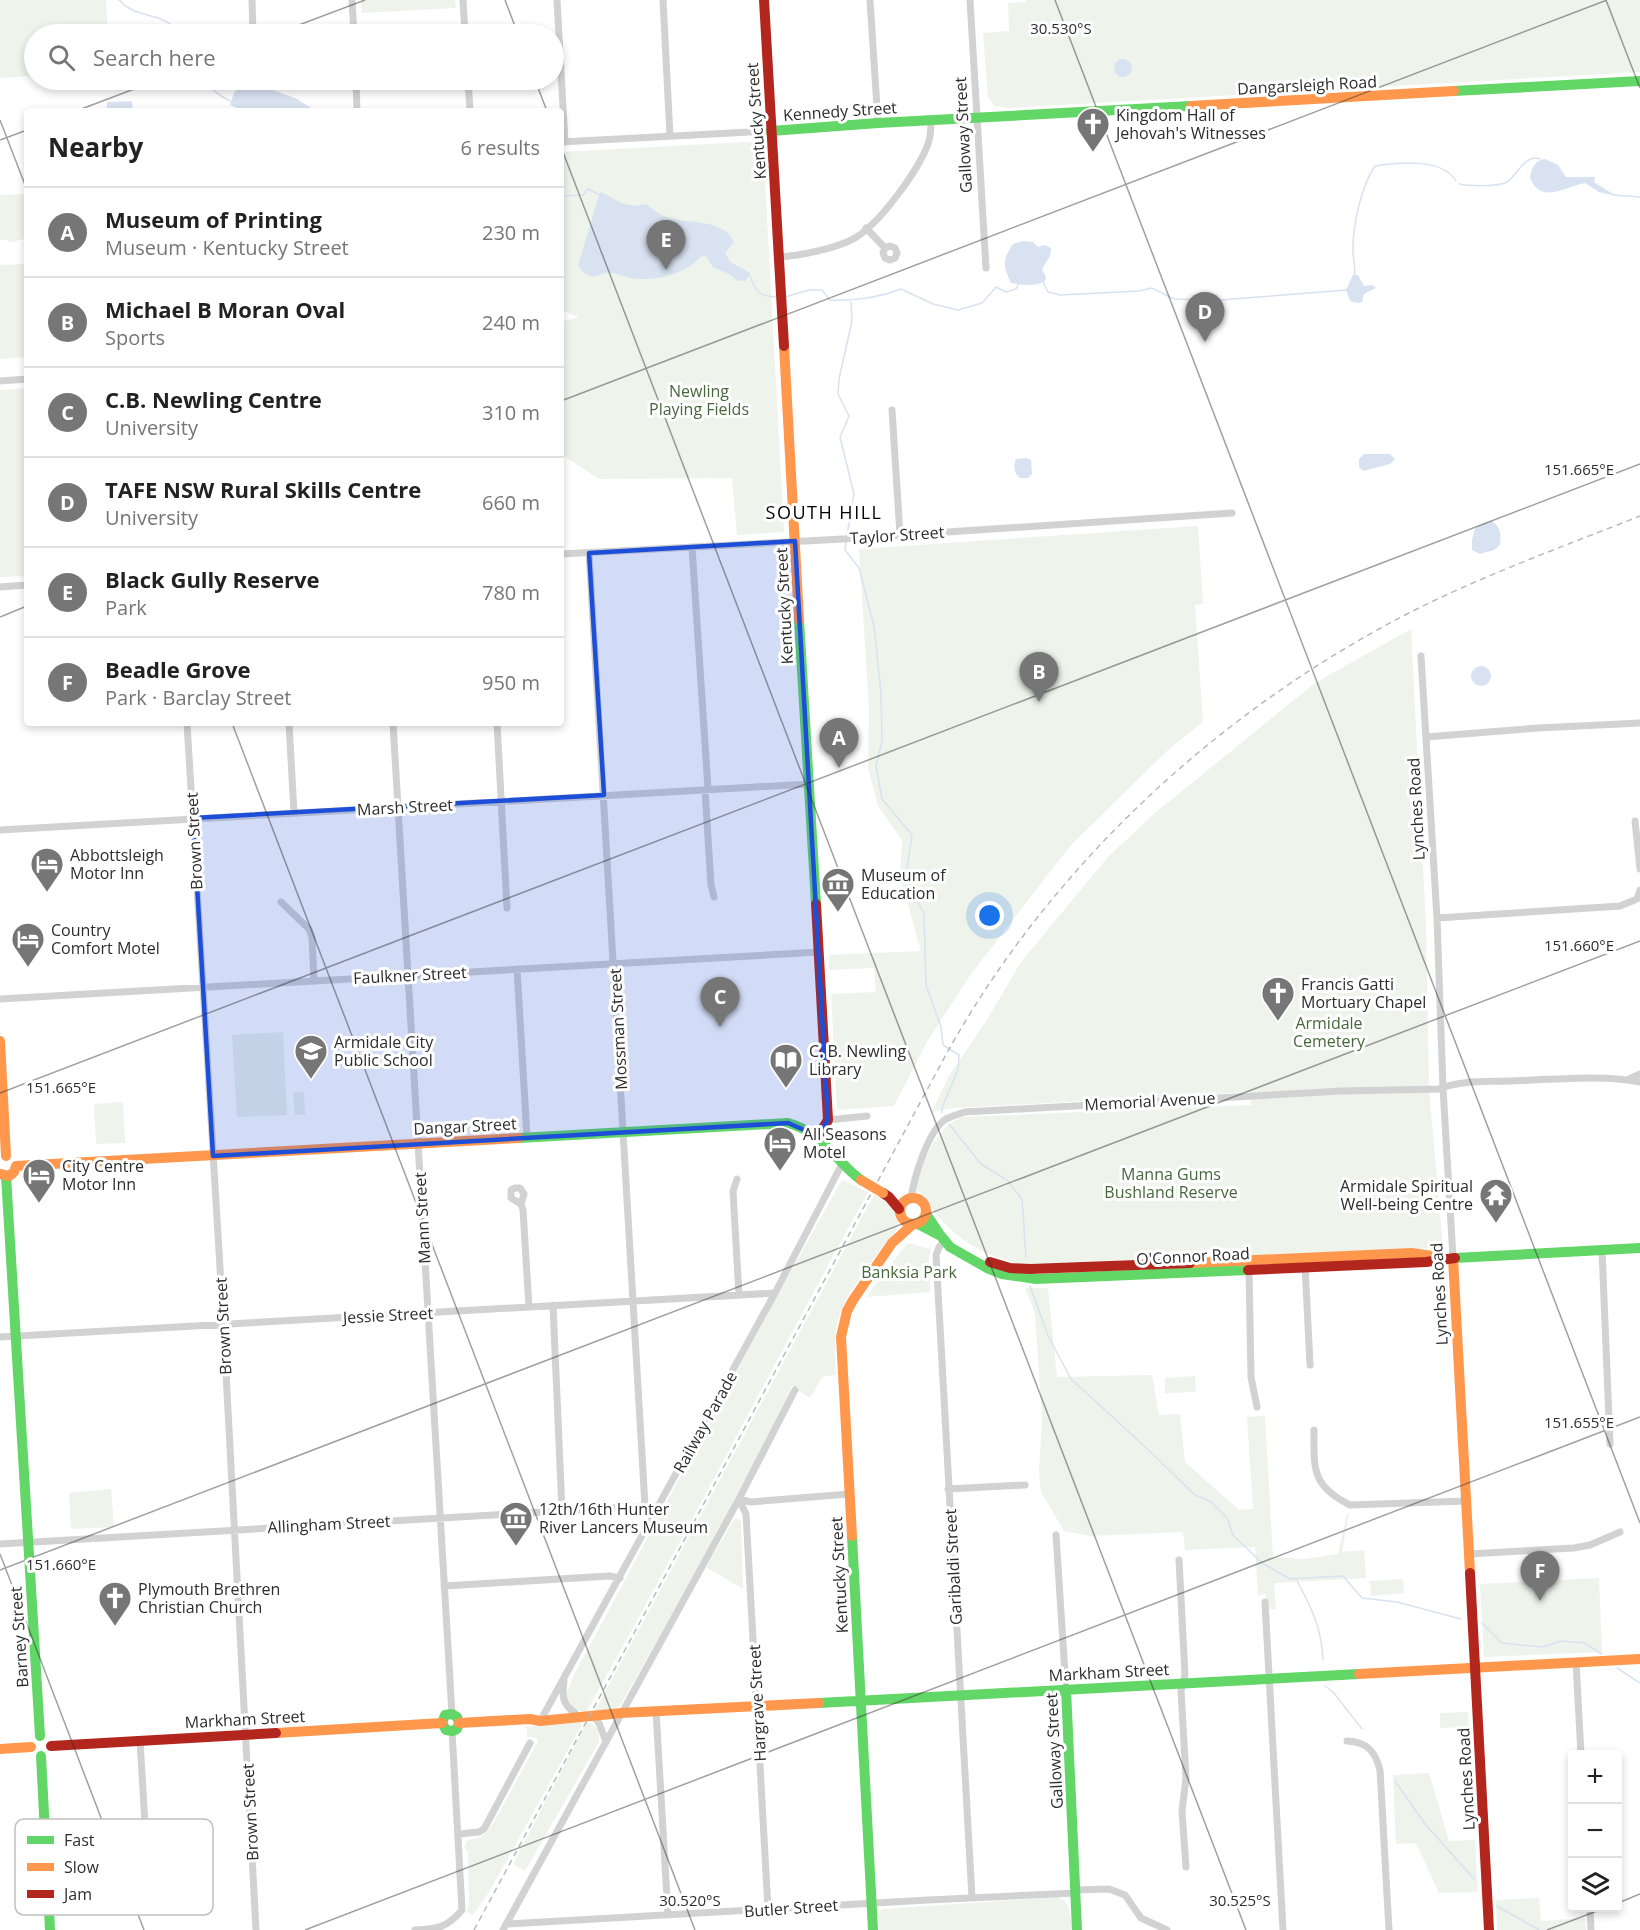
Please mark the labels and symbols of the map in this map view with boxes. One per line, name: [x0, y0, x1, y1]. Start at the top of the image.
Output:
text: 30.530°S: [1030, 18, 1092, 38]
street label: Kentucky Street: [741, 62, 771, 180]
street label: Dangarsleigh Road: [1237, 70, 1377, 100]
street label: Galloway Street: [949, 76, 977, 194]
street label: Kennedy Street: [782, 96, 898, 126]
place label: Kingdom Hall of Jehovah's Witnesses: [1114, 104, 1266, 144]
church icon: Kingdom Hall of Jehovah's Witnesses: [1075, 106, 1111, 153]
pin: E: [646, 220, 686, 270]
pin: D: [1186, 292, 1224, 342]
park label: Newling Playing Fields: [649, 380, 749, 420]
text: 151.665°E: [1544, 459, 1614, 479]
district label: SOUTH HILL: [766, 500, 882, 524]
street label: Taylor Street: [849, 521, 945, 549]
street label: Kentucky Street: [770, 547, 798, 665]
pin: B: [1020, 652, 1058, 702]
pin: A: [820, 718, 858, 768]
street label: Lynches Road: [1402, 757, 1430, 861]
street label: Brown Street: [180, 791, 208, 890]
street label: Marsh Street: [356, 793, 454, 820]
place label: Abbottsleigh Motor Inn: [70, 844, 164, 884]
hotel icon: Abbottsleigh Motor Inn: [29, 846, 65, 893]
place label: Museum of Education: [861, 864, 947, 904]
museum icon: Museum of Education: [820, 866, 856, 913]
your location: [975, 901, 1004, 930]
place label: Country Comfort Motel: [51, 919, 160, 959]
hotel icon: Country Comfort Motel: [10, 921, 46, 968]
text: 151.660°E: [1544, 935, 1614, 955]
street label: Faulkner Street: [353, 961, 468, 989]
street label: Mossman Street: [604, 967, 632, 1090]
place label: Francis Gatti Mortuary Chapel: [1301, 973, 1426, 1013]
church icon: Francis Gatti Mortuary Chapel: [1260, 975, 1296, 1022]
pin: C: [700, 978, 740, 1027]
park label: Armidale Cemetery: [1293, 1012, 1366, 1052]
place label: Armidale City Public School: [334, 1031, 434, 1071]
school or university icon: Armidale City Public School: [293, 1033, 329, 1080]
place label: C. B. Newling Library: [809, 1040, 906, 1080]
library icon: C. B. Newling Library: [768, 1042, 804, 1089]
text: 151.665°E: [26, 1077, 96, 1097]
street label: Memorial Avenue: [1084, 1087, 1216, 1115]
street label: Dangar Street: [413, 1112, 517, 1140]
place label: All Seasons Motel: [803, 1123, 887, 1163]
hotel icon: All Seasons Motel: [762, 1125, 798, 1172]
place label: City Centre Motor Inn: [62, 1155, 144, 1195]
hotel icon: City Centre Motor Inn: [21, 1157, 57, 1204]
park label: Manna Gums Bushland Reserve: [1104, 1163, 1238, 1203]
street label: Mann Street: [409, 1171, 435, 1264]
place label: Armidale Spiritual Well-being Centre: [1340, 1175, 1473, 1215]
temple icon: Armidale Spiritual Well-being Centre: [1478, 1177, 1514, 1224]
street label: O'Connor Road: [1136, 1242, 1250, 1270]
street label: Lynches Road: [1425, 1242, 1453, 1346]
park label: Banksia Park: [861, 1261, 957, 1283]
street label: Brown Street: [209, 1276, 237, 1375]
street label: Jessie Street: [340, 1302, 434, 1328]
street label: Railway Parade: [668, 1367, 742, 1477]
text: 151.655°E: [1544, 1412, 1614, 1432]
place label: 12th/16th Hunter River Lancers Museum: [539, 1498, 708, 1538]
museum icon: 12th/16th Hunter River Lancers Museum: [498, 1500, 534, 1547]
street label: Garibaldi Street: [939, 1508, 967, 1626]
street label: Allingham Street: [267, 1510, 391, 1538]
street label: Kentucky Street: [825, 1516, 853, 1634]
pin: F: [1520, 1552, 1560, 1601]
text: 151.660°E: [26, 1554, 96, 1574]
place label: Plymouth Brethren Christian Church: [138, 1578, 280, 1618]
church icon: Plymouth Brethren Christian Church: [97, 1580, 133, 1627]
street label: Barney Street: [4, 1585, 34, 1688]
street label: Hargrave Street: [743, 1644, 771, 1762]
street label: Markham Street: [1048, 1658, 1170, 1686]
street label: Galloway Street: [1040, 1692, 1068, 1810]
street label: Markham Street: [184, 1705, 306, 1733]
street label: Lynches Road: [1452, 1727, 1480, 1831]
street label: Brown Street: [236, 1762, 264, 1861]
legend: [15, 1819, 213, 1915]
text: Fast: [64, 1829, 95, 1851]
text: Slow: [64, 1856, 99, 1878]
text: Jam: [62, 1883, 92, 1905]
text: 30.520°S: [659, 1890, 721, 1910]
text: 30.525°S: [1209, 1890, 1271, 1910]
street label: Butler Street: [743, 1894, 839, 1922]

